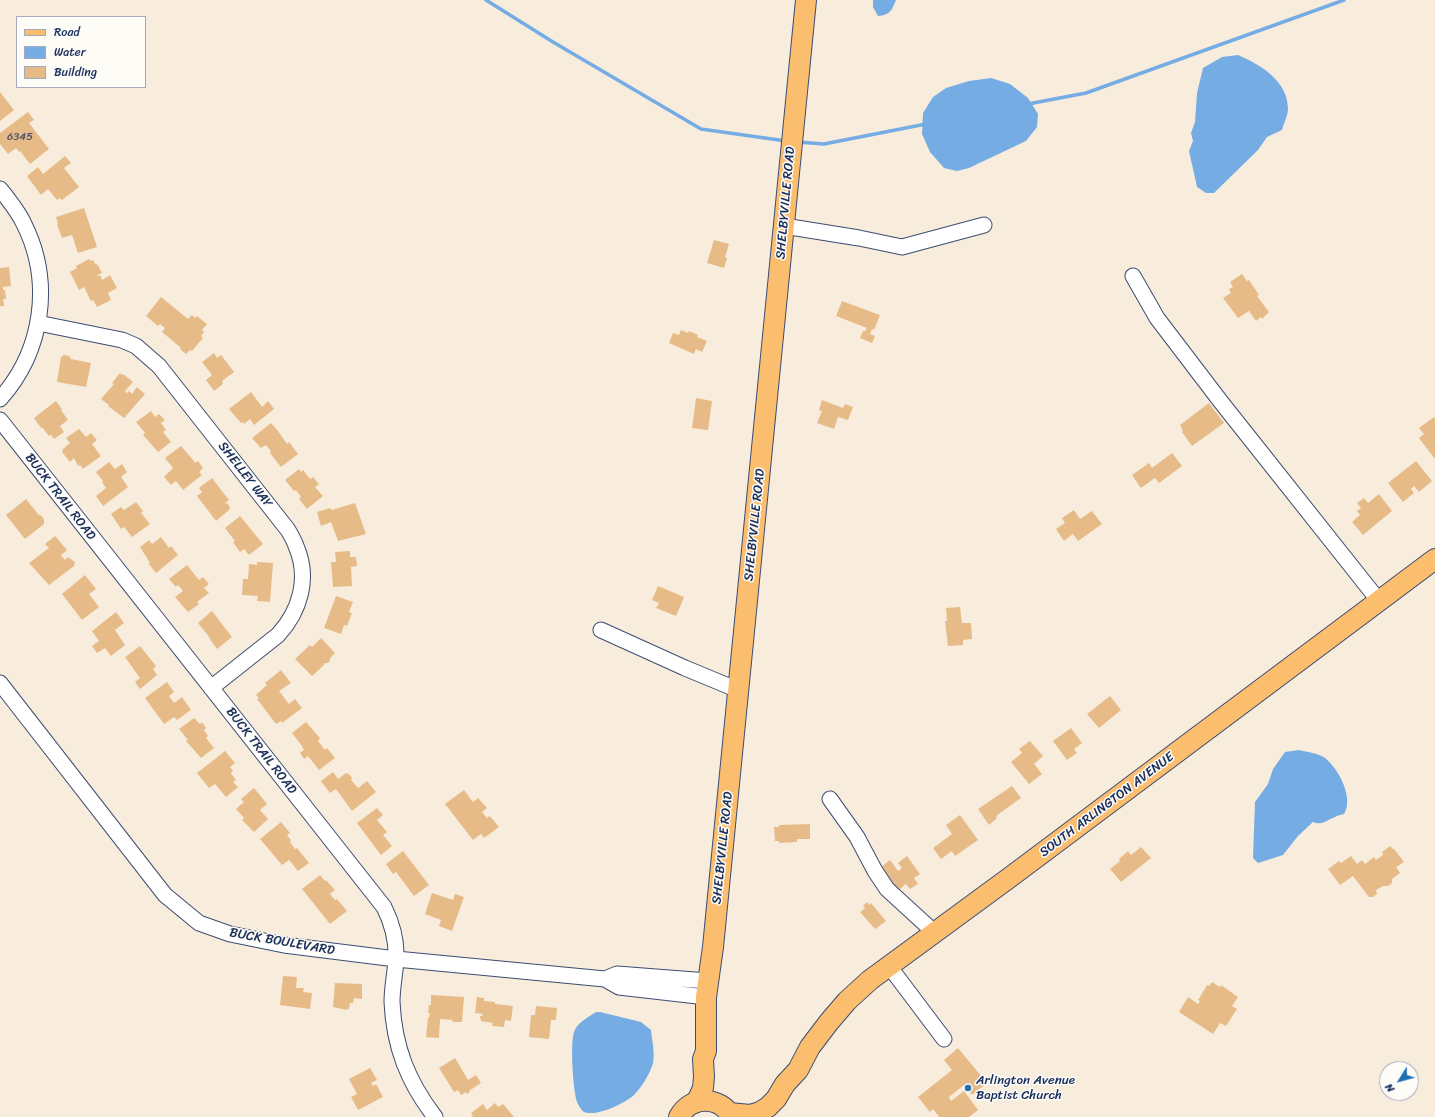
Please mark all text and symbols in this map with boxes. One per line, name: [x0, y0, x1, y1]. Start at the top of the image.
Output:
legend: [16, 16, 146, 88]
text: Road: [54, 21, 80, 43]
text: Water: [54, 41, 86, 63]
text: Building: [54, 61, 97, 83]
house number: 6345: [7, 130, 33, 144]
street label: SHELBYVILLE ROAD: [773, 146, 799, 260]
street label: SHELLEY WAY: [214, 439, 276, 511]
street label: BUCK TRAIL ROAD: [21, 451, 99, 543]
street label: SHELBYVILLE ROAD: [741, 468, 769, 582]
street label: BUCK TRAIL ROAD: [222, 705, 300, 797]
street label: SOUTH ARLINGTON AVENUE: [1037, 749, 1177, 861]
street label: SHELBYVILLE ROAD: [709, 791, 737, 905]
street label: BUCK BOULEVARD: [228, 925, 336, 959]
north arrow: [1379, 1061, 1419, 1101]
place label: Arlington Avenue Baptist Church: [976, 1073, 1075, 1104]
text: N: [1380, 1079, 1400, 1097]
marker: Arlington Avenue Baptist Church: [963, 1083, 973, 1093]

